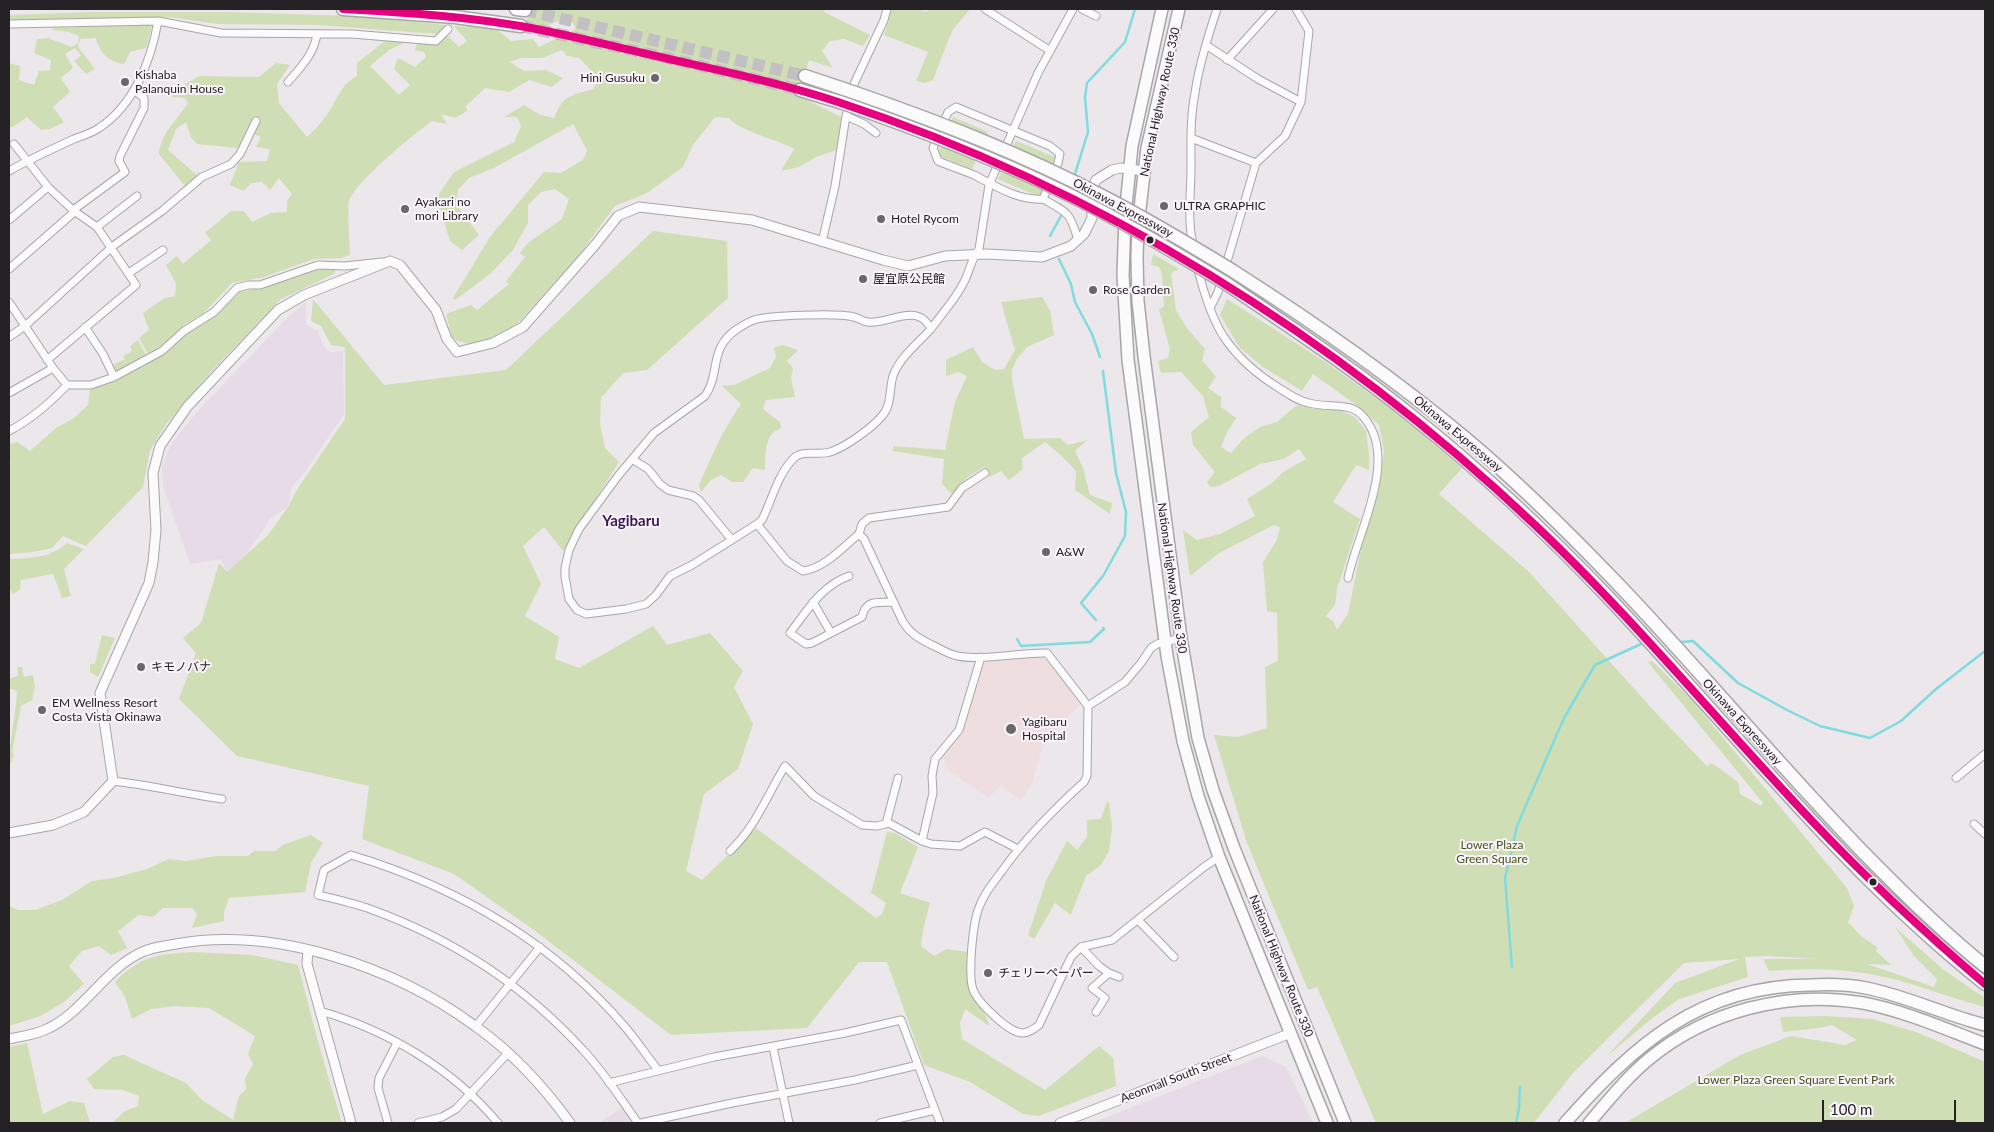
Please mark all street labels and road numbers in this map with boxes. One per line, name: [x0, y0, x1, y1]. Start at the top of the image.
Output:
street label: National Highway Route 330: [1137, 26, 1183, 178]
street label: Okinawa Expressway: [1070, 176, 1176, 240]
street label: Okinawa Expressway: [1411, 393, 1505, 475]
street label: National Highway Route 330: [1154, 502, 1190, 654]
street label: Okinawa Expressway: [1699, 676, 1785, 768]
street label: National Highway Route 330: [1246, 893, 1316, 1039]
street label: Aeonmall South Street: [1118, 1050, 1234, 1106]

